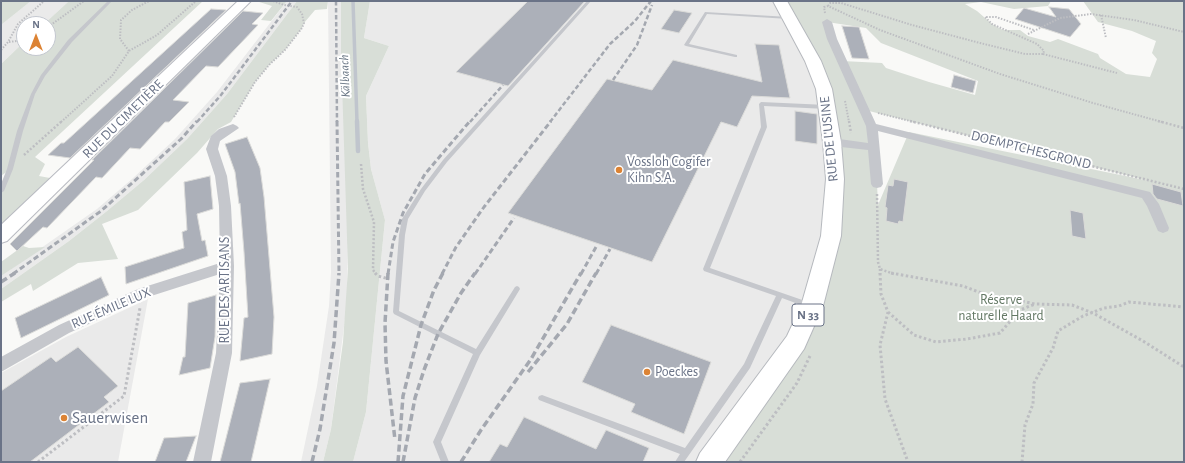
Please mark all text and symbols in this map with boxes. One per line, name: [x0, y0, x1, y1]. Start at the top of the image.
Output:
north arrow: [16, 16, 56, 56]
text: N: [32, 19, 40, 30]
water label: Kälbaach: [336, 54, 354, 98]
street label: RUE DU CIMETIÈRE: [79, 76, 167, 162]
street label: RUE DE L'USINE: [816, 96, 842, 182]
street label: DOEMPTCHESGROND: [969, 127, 1093, 173]
place label: Vossloh Cogifer Kihn S.A.: [627, 154, 710, 186]
marker: Vossloh Cogifer Kihn S.A.: [614, 165, 624, 175]
street label: RUE DES ARTISANS: [217, 237, 233, 343]
street label: RUE ÉMILE LUX: [69, 284, 153, 332]
park label: Réserve naturelle Haard: [958, 292, 1044, 324]
road number: N 33: [792, 304, 824, 326]
place label: Poeckes: [655, 364, 698, 380]
marker: Poeckes: [642, 367, 652, 377]
place label: Sauerwisen: [72, 408, 148, 428]
marker: Sauerwisen: [59, 413, 69, 423]

